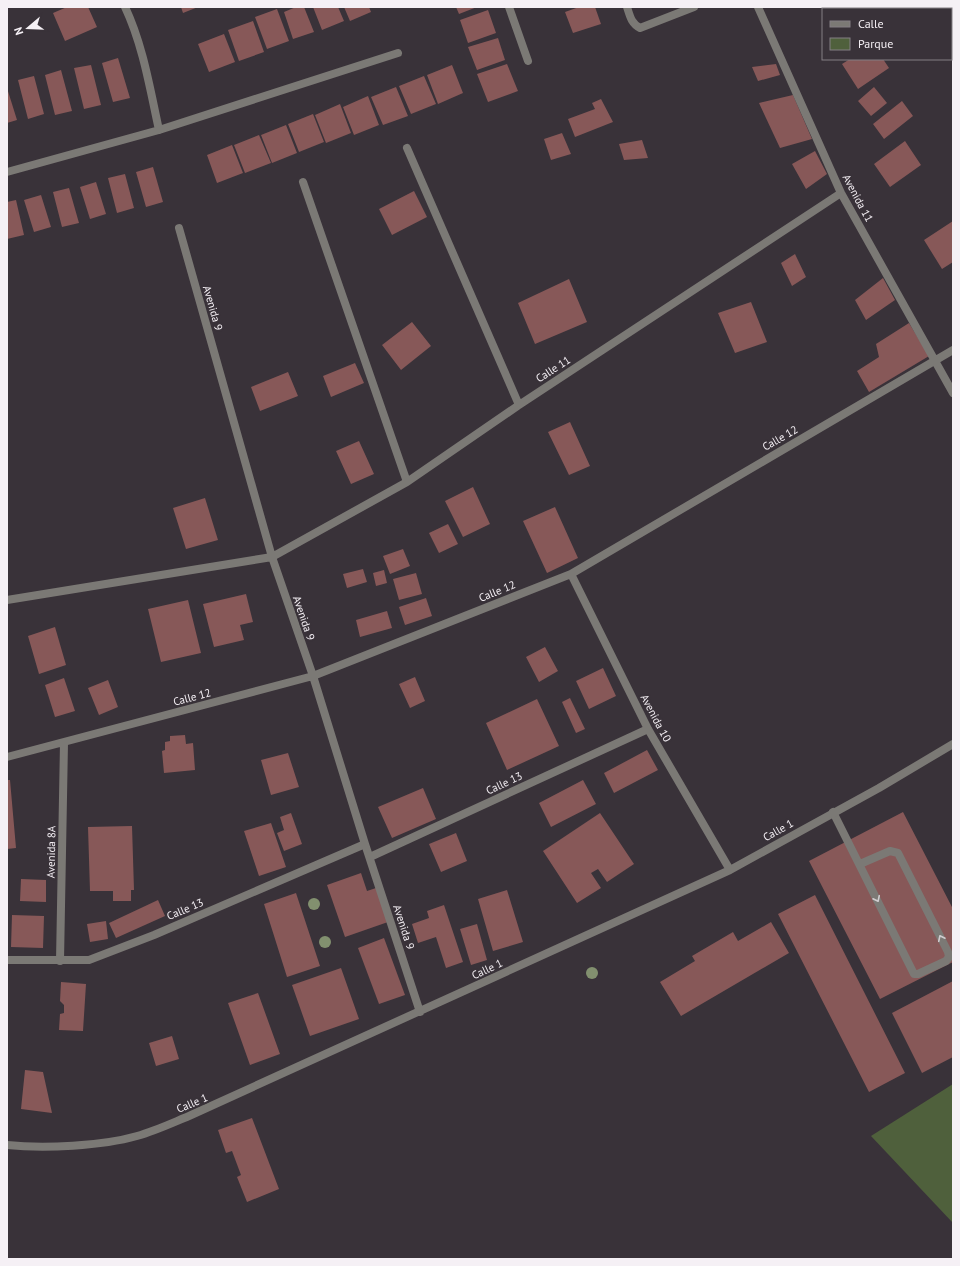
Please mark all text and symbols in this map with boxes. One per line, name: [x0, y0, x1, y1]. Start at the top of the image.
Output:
north arrow: [8, 8, 48, 48]
legend: [822, 8, 952, 60]
text: Calle: [858, 16, 884, 31]
text: N: [11, 26, 26, 37]
text: Parque: [858, 36, 893, 51]
street label: Avenida 11: [840, 172, 876, 224]
street label: Avenida 9: [200, 284, 226, 332]
street label: Calle 11: [533, 353, 573, 385]
street label: Calle 12: [760, 422, 800, 454]
street label: Calle 12: [477, 577, 517, 605]
street label: Avenida 9: [290, 594, 318, 642]
street label: Calle 12: [172, 685, 212, 709]
street label: Avenida 10: [638, 692, 674, 744]
street label: Calle 13: [484, 769, 524, 797]
street label: Calle 1: [760, 816, 796, 844]
street label: Avenida 8A: [44, 825, 58, 878]
street label: Calle 13: [165, 895, 205, 923]
one-way arrow: [872, 895, 880, 902]
street label: Avenida 9: [390, 903, 418, 951]
one-way arrow: [938, 935, 946, 942]
street label: Calle 1: [469, 956, 505, 982]
street label: Calle 1: [174, 1090, 210, 1116]

